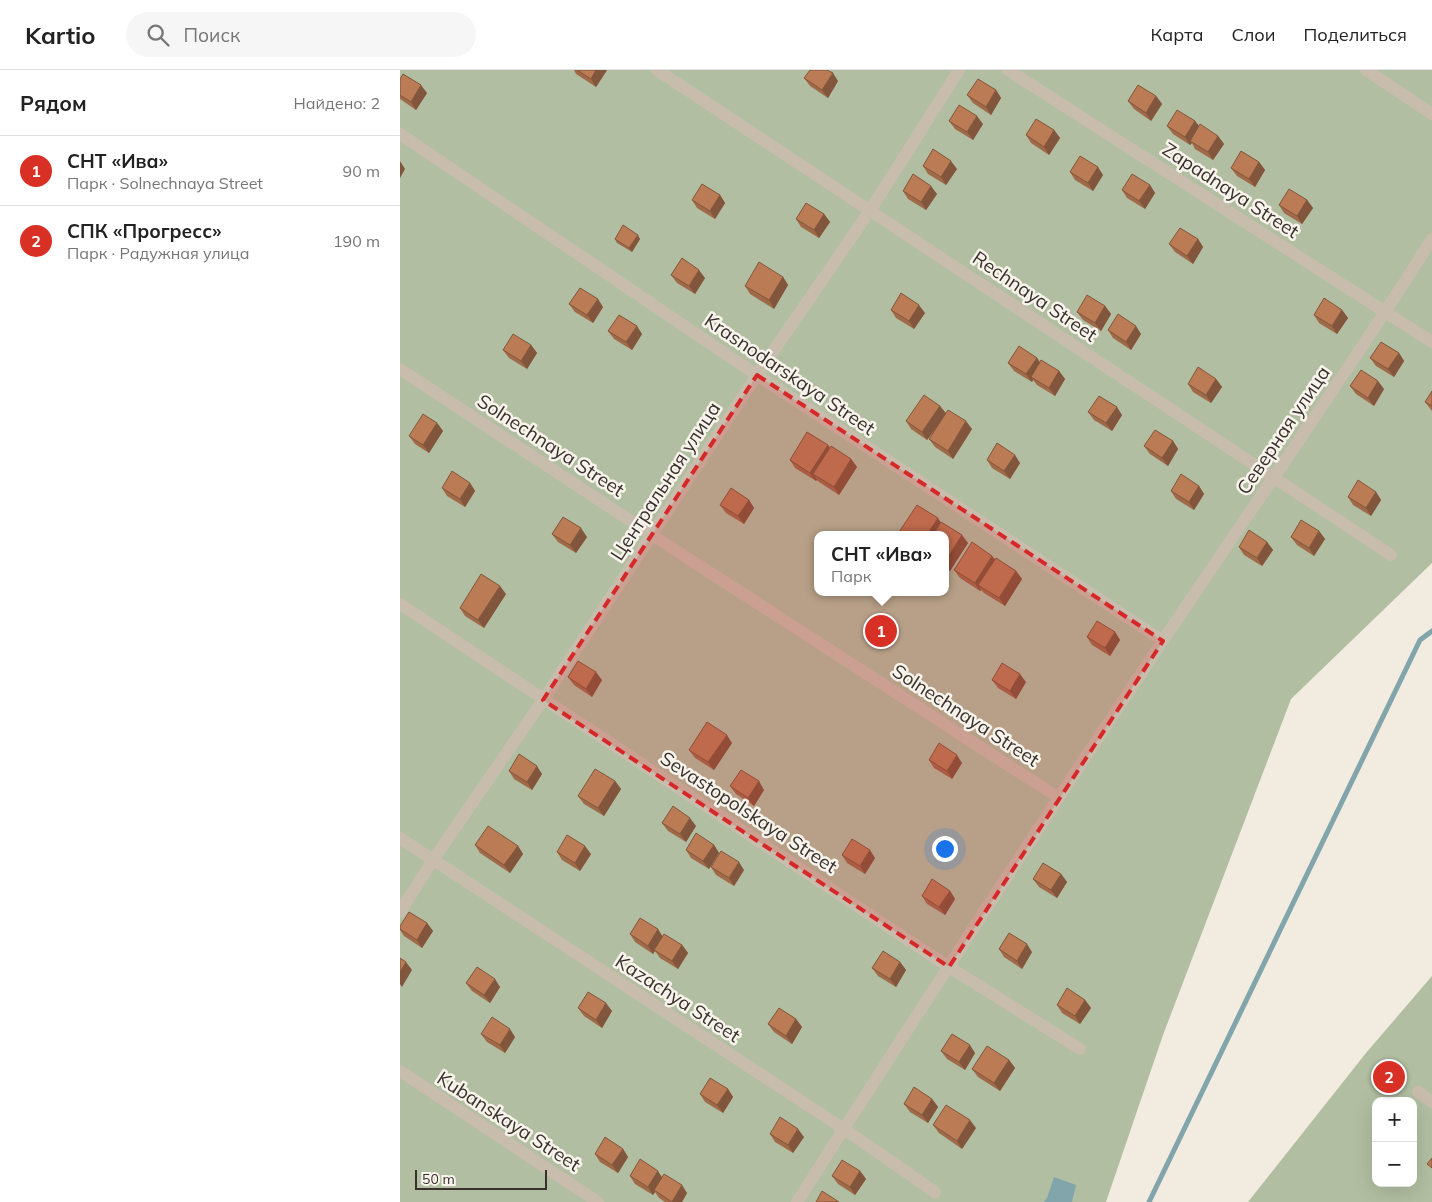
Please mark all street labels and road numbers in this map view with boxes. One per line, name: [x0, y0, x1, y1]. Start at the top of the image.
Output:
street label: Zapadnaya Street: [1158, 137, 1304, 243]
street label: Rechnaya Street: [968, 245, 1102, 347]
street label: Krasnodarskaya Street: [700, 308, 880, 440]
street label: Северная улица: [1231, 361, 1335, 499]
street label: Solnechnaya Street: [473, 389, 629, 502]
street label: Центральная улица: [605, 397, 725, 565]
street label: Solnechnaya Street: [888, 659, 1044, 772]
street label: Sevastopolskaya Street: [656, 746, 842, 878]
street label: Kazachya Street: [611, 949, 745, 1047]
street label: Kubanskaya Street: [433, 1066, 585, 1176]

